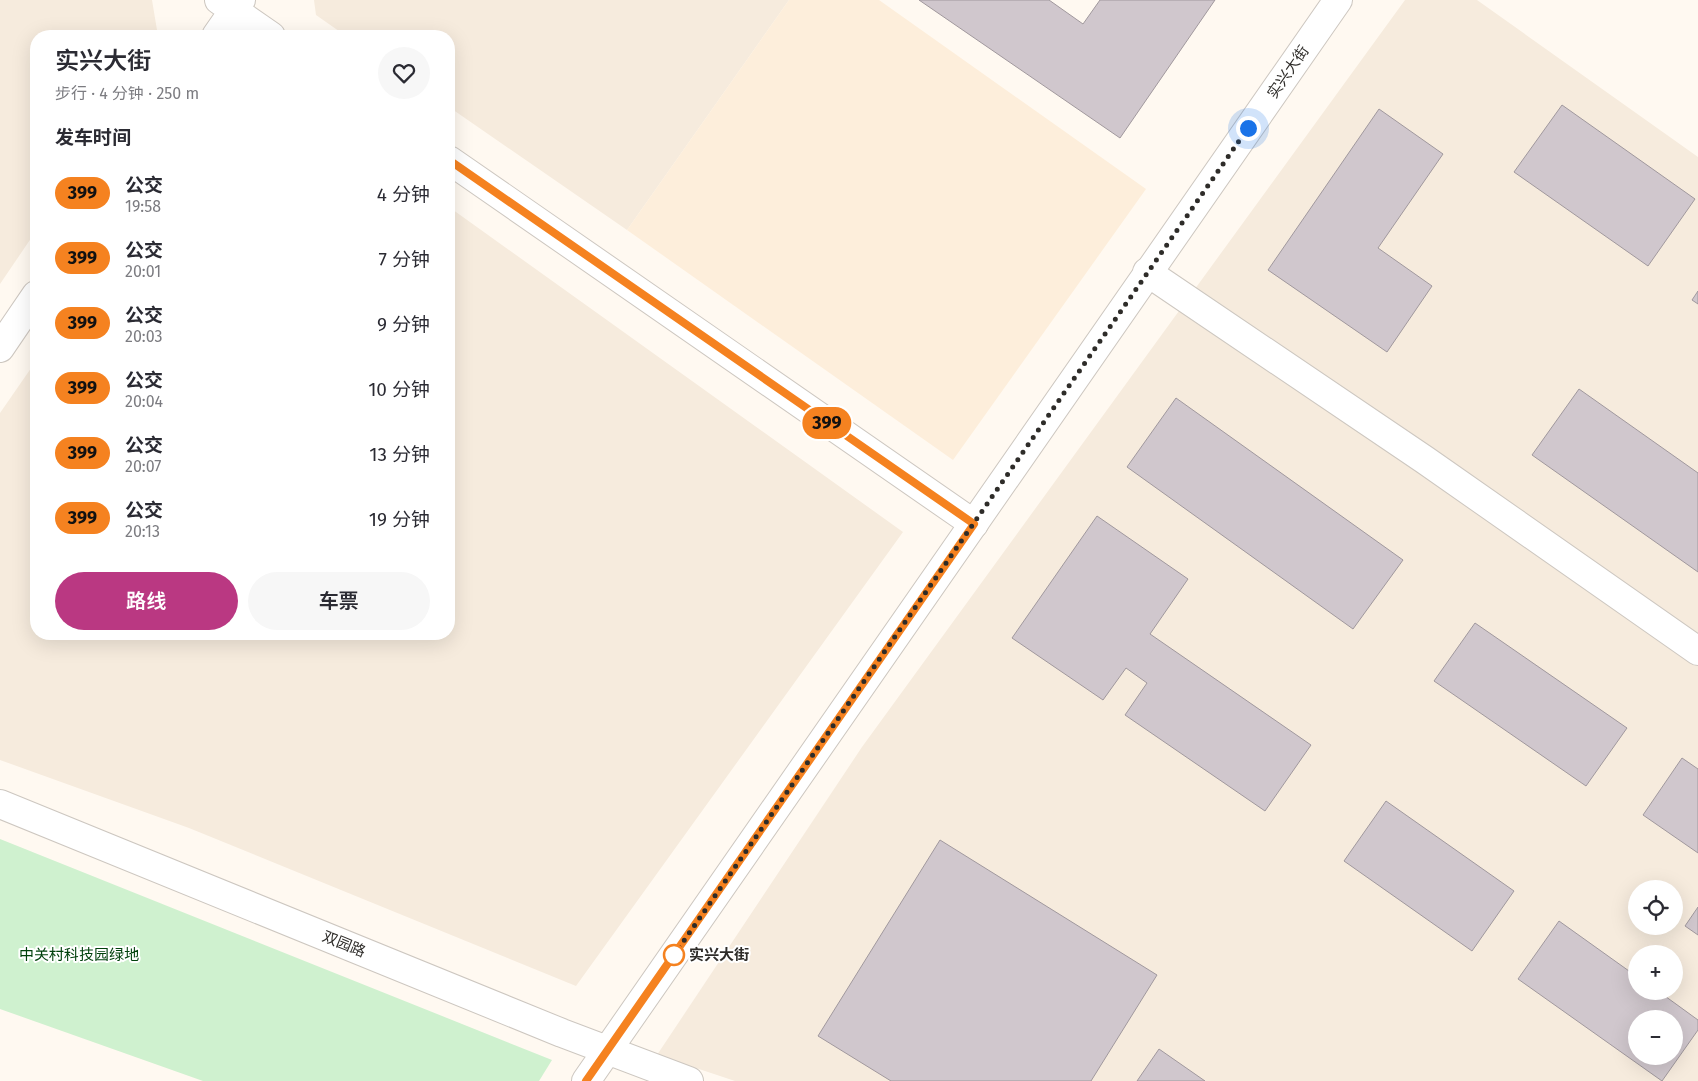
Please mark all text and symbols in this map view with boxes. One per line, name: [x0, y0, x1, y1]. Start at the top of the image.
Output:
street label: 实兴大街: [1263, 42, 1313, 102]
text: 实兴大街: [55, 47, 151, 75]
button: heart: [378, 47, 430, 99]
text: 步行 · 4 分钟 · 250 m: [55, 84, 199, 103]
your location: [1236, 116, 1261, 141]
text: 发车时间: [55, 126, 131, 149]
text: 公交: [125, 174, 163, 197]
text: 399: [68, 182, 97, 204]
text: 4 分钟: [377, 183, 430, 206]
text: 19:58: [125, 197, 161, 216]
text: 公交: [125, 239, 163, 262]
text: 399: [68, 247, 97, 269]
text: 7 分钟: [379, 248, 430, 271]
text: 20:01: [125, 262, 161, 281]
text: 公交: [125, 304, 163, 327]
text: 399: [68, 312, 97, 334]
text: 9 分钟: [377, 313, 430, 336]
text: 20:03: [125, 327, 162, 346]
text: 公交: [125, 369, 163, 392]
text: 399: [68, 377, 97, 399]
text: 10 分钟: [368, 378, 430, 401]
text: 20:04: [125, 392, 163, 411]
line badge: 399: [798, 407, 856, 439]
text: 399: [812, 412, 842, 434]
text: 公交: [125, 434, 163, 457]
text: 399: [68, 442, 97, 464]
text: 13 分钟: [369, 443, 430, 466]
text: 20:07: [125, 457, 161, 476]
text: 公交: [125, 499, 163, 522]
text: 399: [68, 507, 97, 529]
text: 19 分钟: [369, 508, 430, 531]
text: 20:13: [125, 522, 160, 541]
button: 路线: [55, 572, 238, 630]
button: 车票: [248, 572, 430, 630]
map controls: [1628, 880, 1683, 1065]
button: locate: [1628, 880, 1683, 935]
street label: 双园路: [320, 927, 368, 961]
marker: 实兴大街: [663, 944, 685, 966]
button: +: [1628, 945, 1683, 1000]
park label: 中关村科技园绿地: [19, 946, 139, 964]
place label: 实兴大街: [689, 946, 749, 964]
button: −: [1628, 1010, 1683, 1065]

